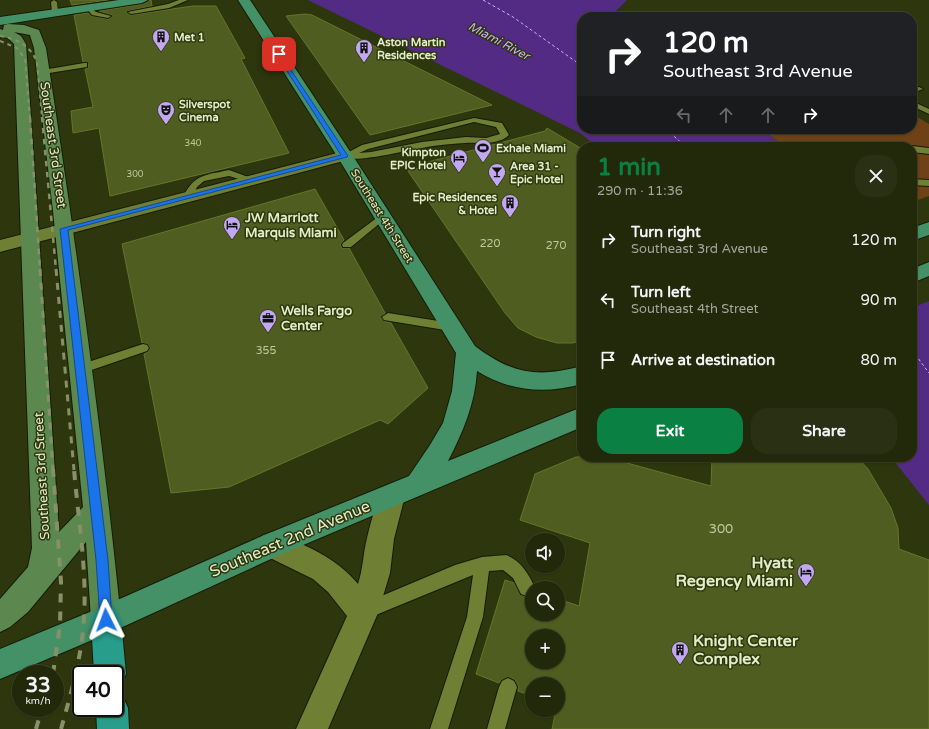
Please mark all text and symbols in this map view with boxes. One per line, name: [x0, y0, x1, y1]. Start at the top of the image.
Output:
water label: Miami River: [466, 19, 533, 64]
text: 120 m: [663, 26, 749, 60]
building icon: Met 1: [151, 27, 171, 52]
icon: right: [597, 28, 649, 80]
place label: Met 1: [174, 31, 205, 44]
place label: Aston Martin Residences: [377, 36, 446, 62]
pin: [262, 37, 296, 71]
building icon: Aston Martin Residences: [354, 38, 374, 63]
icon: arrive: [268, 43, 290, 65]
text: Southeast 3rd Avenue: [663, 60, 853, 82]
street label: Southeast 3rd Street: [36, 81, 70, 209]
place label: Silverspot Cinema: [179, 98, 231, 124]
theatre icon: Silverspot Cinema: [156, 100, 176, 125]
icon: left: [673, 104, 695, 126]
icon: ahead: [715, 104, 737, 126]
icon: ahead: [757, 104, 779, 126]
icon: right: [799, 104, 821, 126]
house number: 340: [185, 138, 202, 149]
sports icon: Exhale Miami: [473, 138, 493, 163]
place label: Exhale Miami: [496, 142, 566, 155]
place label: Kimpton EPIC Hotel: [390, 146, 446, 172]
hotel icon: Kimpton EPIC Hotel: [449, 148, 469, 173]
text: 1 min: [597, 153, 661, 182]
button: close: [855, 155, 897, 197]
place label: Area 31 - Epic Hotel: [510, 160, 563, 187]
bar icon: Area 31 - Epic Hotel: [487, 162, 507, 187]
street label: Southeast 4th Street: [348, 167, 416, 265]
house number: 300: [127, 169, 144, 180]
text: 290 m · 11:36: [597, 183, 683, 199]
place label: Epic Residences & Hotel: [412, 191, 498, 217]
building icon: Epic Residences & Hotel: [500, 193, 520, 218]
place label: JW Marriott Marquis Miami: [244, 210, 337, 241]
hotel icon: JW Marriott Marquis Miami: [222, 215, 242, 240]
text: Turn right: [631, 223, 701, 241]
icon: right: [597, 229, 619, 251]
text: 120 m: [851, 231, 897, 249]
house number: 220: [480, 237, 500, 250]
house number: 270: [546, 239, 566, 252]
text: Southeast 3rd Avenue: [631, 241, 768, 257]
text: Turn left: [631, 283, 691, 301]
icon: left: [597, 289, 619, 311]
text: 90 m: [860, 291, 897, 309]
text: Southeast 4th Street: [631, 301, 759, 317]
place label: Wells Fargo Center: [281, 303, 352, 334]
office icon: Wells Fargo Center: [258, 308, 278, 333]
house number: 355: [256, 344, 276, 357]
icon: arrive: [597, 349, 619, 371]
text: Arrive at destination: [631, 351, 775, 369]
text: 80 m: [860, 351, 897, 369]
button: Exit: [597, 408, 743, 454]
button: Share: [751, 408, 897, 454]
street label: Southeast 3rd Street: [31, 412, 53, 540]
street label: Southeast 2nd Avenue: [207, 496, 373, 582]
house number: 300: [709, 521, 733, 537]
map controls: [525, 533, 565, 717]
button: sound: [525, 533, 565, 573]
place label: Hyatt Regency Miami: [675, 553, 794, 591]
hotel icon: Hyatt Regency Miami: [796, 562, 816, 587]
button: search: [525, 581, 565, 621]
position arrow: [85, 599, 127, 641]
button: +: [525, 629, 565, 669]
place label: Knight Center Complex: [693, 631, 799, 669]
building icon: Knight Center Complex: [670, 640, 690, 665]
speed limit sign: 40: [72, 665, 124, 717]
text: 33: [25, 674, 51, 698]
button: −: [525, 677, 565, 717]
text: km/h: [25, 695, 51, 707]

